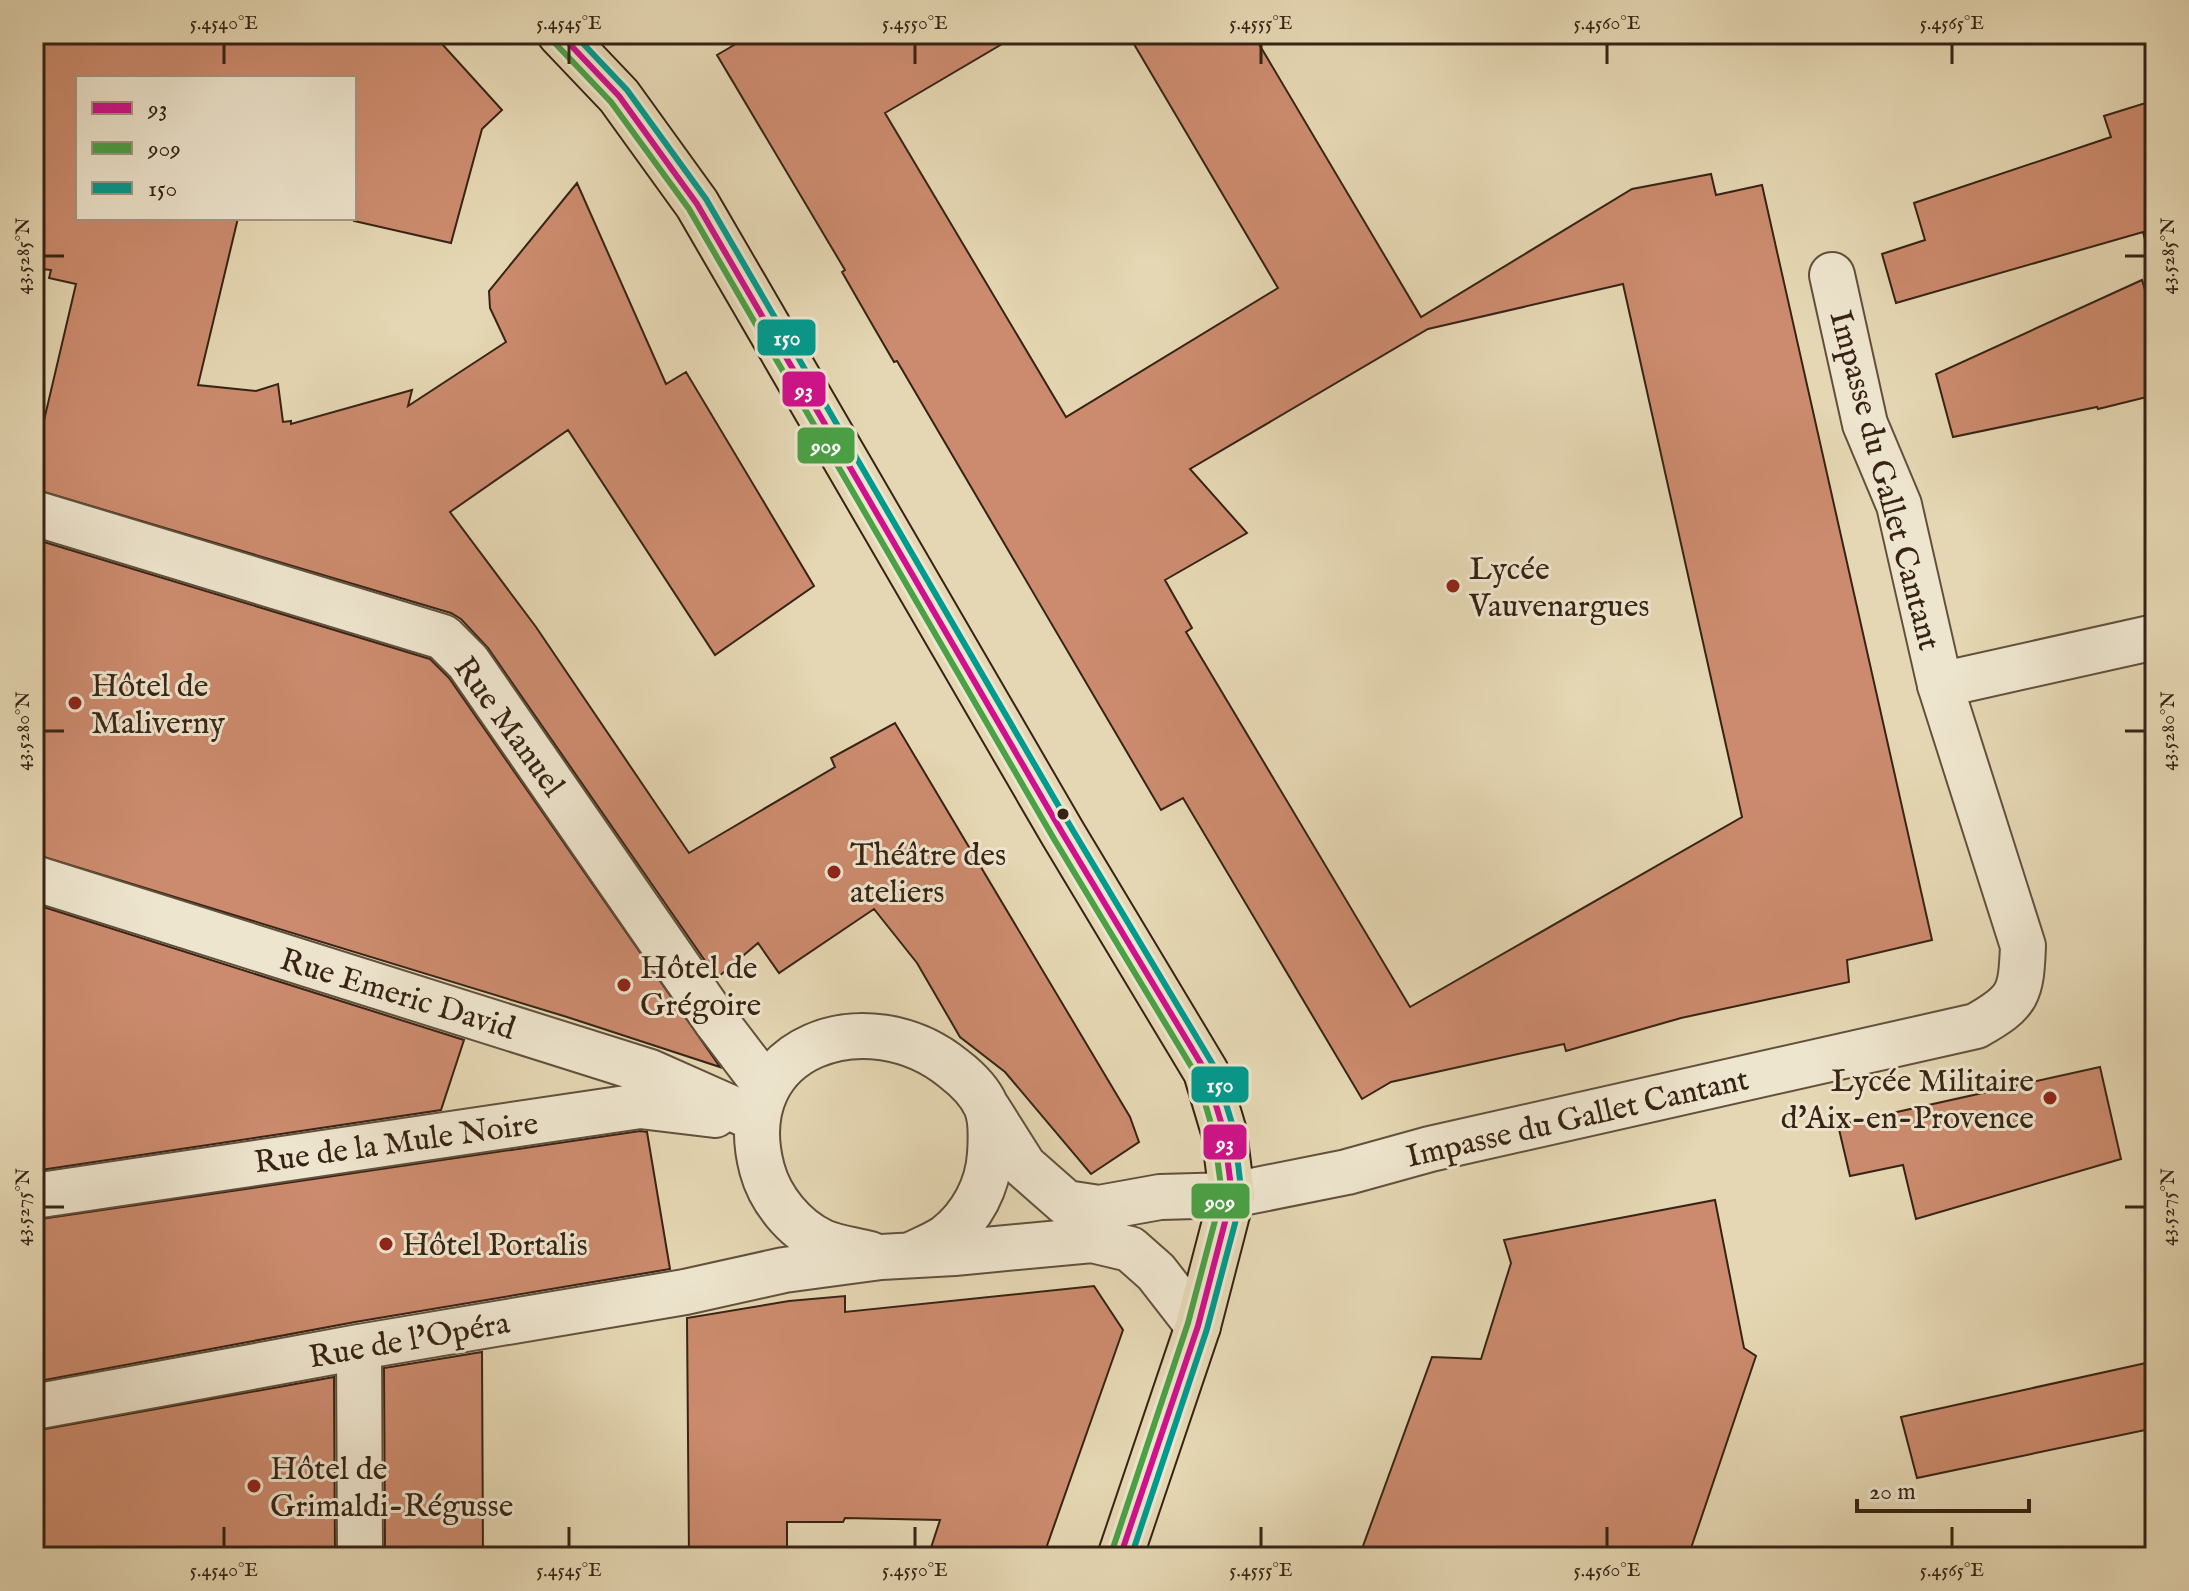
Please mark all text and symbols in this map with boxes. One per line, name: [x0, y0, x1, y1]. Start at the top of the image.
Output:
text: 5.4540°E: [190, 11, 258, 36]
text: 5.4545°E: [536, 11, 602, 36]
text: 5.4550°E: [882, 11, 948, 36]
text: 5.4555°E: [1229, 11, 1293, 36]
text: 5.4560°E: [1573, 11, 1641, 36]
text: 5.4565°E: [1920, 11, 1984, 36]
legend: [76, 76, 356, 220]
text: 93: [147, 94, 167, 125]
text: 909: [147, 134, 181, 165]
text: 150: [148, 174, 177, 205]
text: 43.5285°N: [11, 218, 36, 294]
text: 43.5285°N: [2156, 218, 2181, 294]
street label: Impasse du Gallet Cantant: [1818, 306, 1949, 655]
line badge: 150: [756, 318, 817, 357]
text: 150: [774, 325, 801, 353]
line badge: 93: [781, 370, 827, 408]
text: 93: [794, 377, 813, 405]
line badge: 909: [796, 426, 856, 465]
text: 909: [810, 433, 841, 461]
place label: Lycée Vauvenargues: [1468, 550, 1650, 628]
marker: Lycée Vauvenargues: [1444, 577, 1462, 595]
street label: Rue Manuel: [443, 649, 573, 806]
place label: Hôtel de Maliverny: [91, 667, 225, 745]
text: 43.5280°N: [11, 691, 36, 771]
text: 43.5280°N: [2156, 691, 2181, 771]
marker: Hôtel de Maliverny: [66, 694, 84, 712]
unlabelled marker: [1055, 806, 1071, 822]
place label: Théâtre des ateliers: [850, 836, 1006, 914]
marker: Théâtre des ateliers: [825, 863, 843, 881]
street label: Rue Emeric David: [275, 940, 521, 1051]
place label: Hôtel de Grégoire: [640, 949, 761, 1027]
marker: Hôtel de Grégoire: [615, 976, 633, 994]
street label: Impasse du Gallet Cantant: [1402, 1060, 1753, 1179]
place label: Lycée Militaire d'Aix-en-Provence: [1781, 1062, 2034, 1140]
line badge: 150: [1190, 1065, 1250, 1104]
text: 150: [1207, 1072, 1234, 1100]
marker: Lycée Militaire d'Aix-en-Provence: [2041, 1089, 2059, 1107]
street label: Rue de la Mule Noire: [252, 1104, 541, 1185]
line badge: 93: [1202, 1123, 1248, 1161]
text: 93: [1215, 1130, 1234, 1158]
text: 43.5275°N: [11, 1168, 36, 1246]
text: 43.5275°N: [2156, 1168, 2181, 1246]
line badge: 909: [1190, 1182, 1251, 1220]
text: 909: [1204, 1189, 1235, 1217]
place label: Hôtel Portalis: [402, 1226, 588, 1267]
marker: Hôtel Portalis: [377, 1235, 395, 1253]
street label: Rue de l'Opéra: [306, 1304, 513, 1379]
place label: Hôtel de Grimaldi-Régusse: [270, 1450, 513, 1528]
scale bar: [1857, 1463, 2029, 1513]
marker: Hôtel de Grimaldi-Régusse: [245, 1477, 263, 1495]
text: 20 m: [1869, 1477, 1916, 1508]
text: 5.4540°E: [190, 1558, 258, 1583]
text: 5.4545°E: [536, 1558, 602, 1583]
text: 5.4550°E: [882, 1558, 948, 1583]
text: 5.4555°E: [1229, 1558, 1293, 1583]
text: 5.4560°E: [1573, 1558, 1641, 1583]
text: 5.4565°E: [1920, 1558, 1984, 1583]

